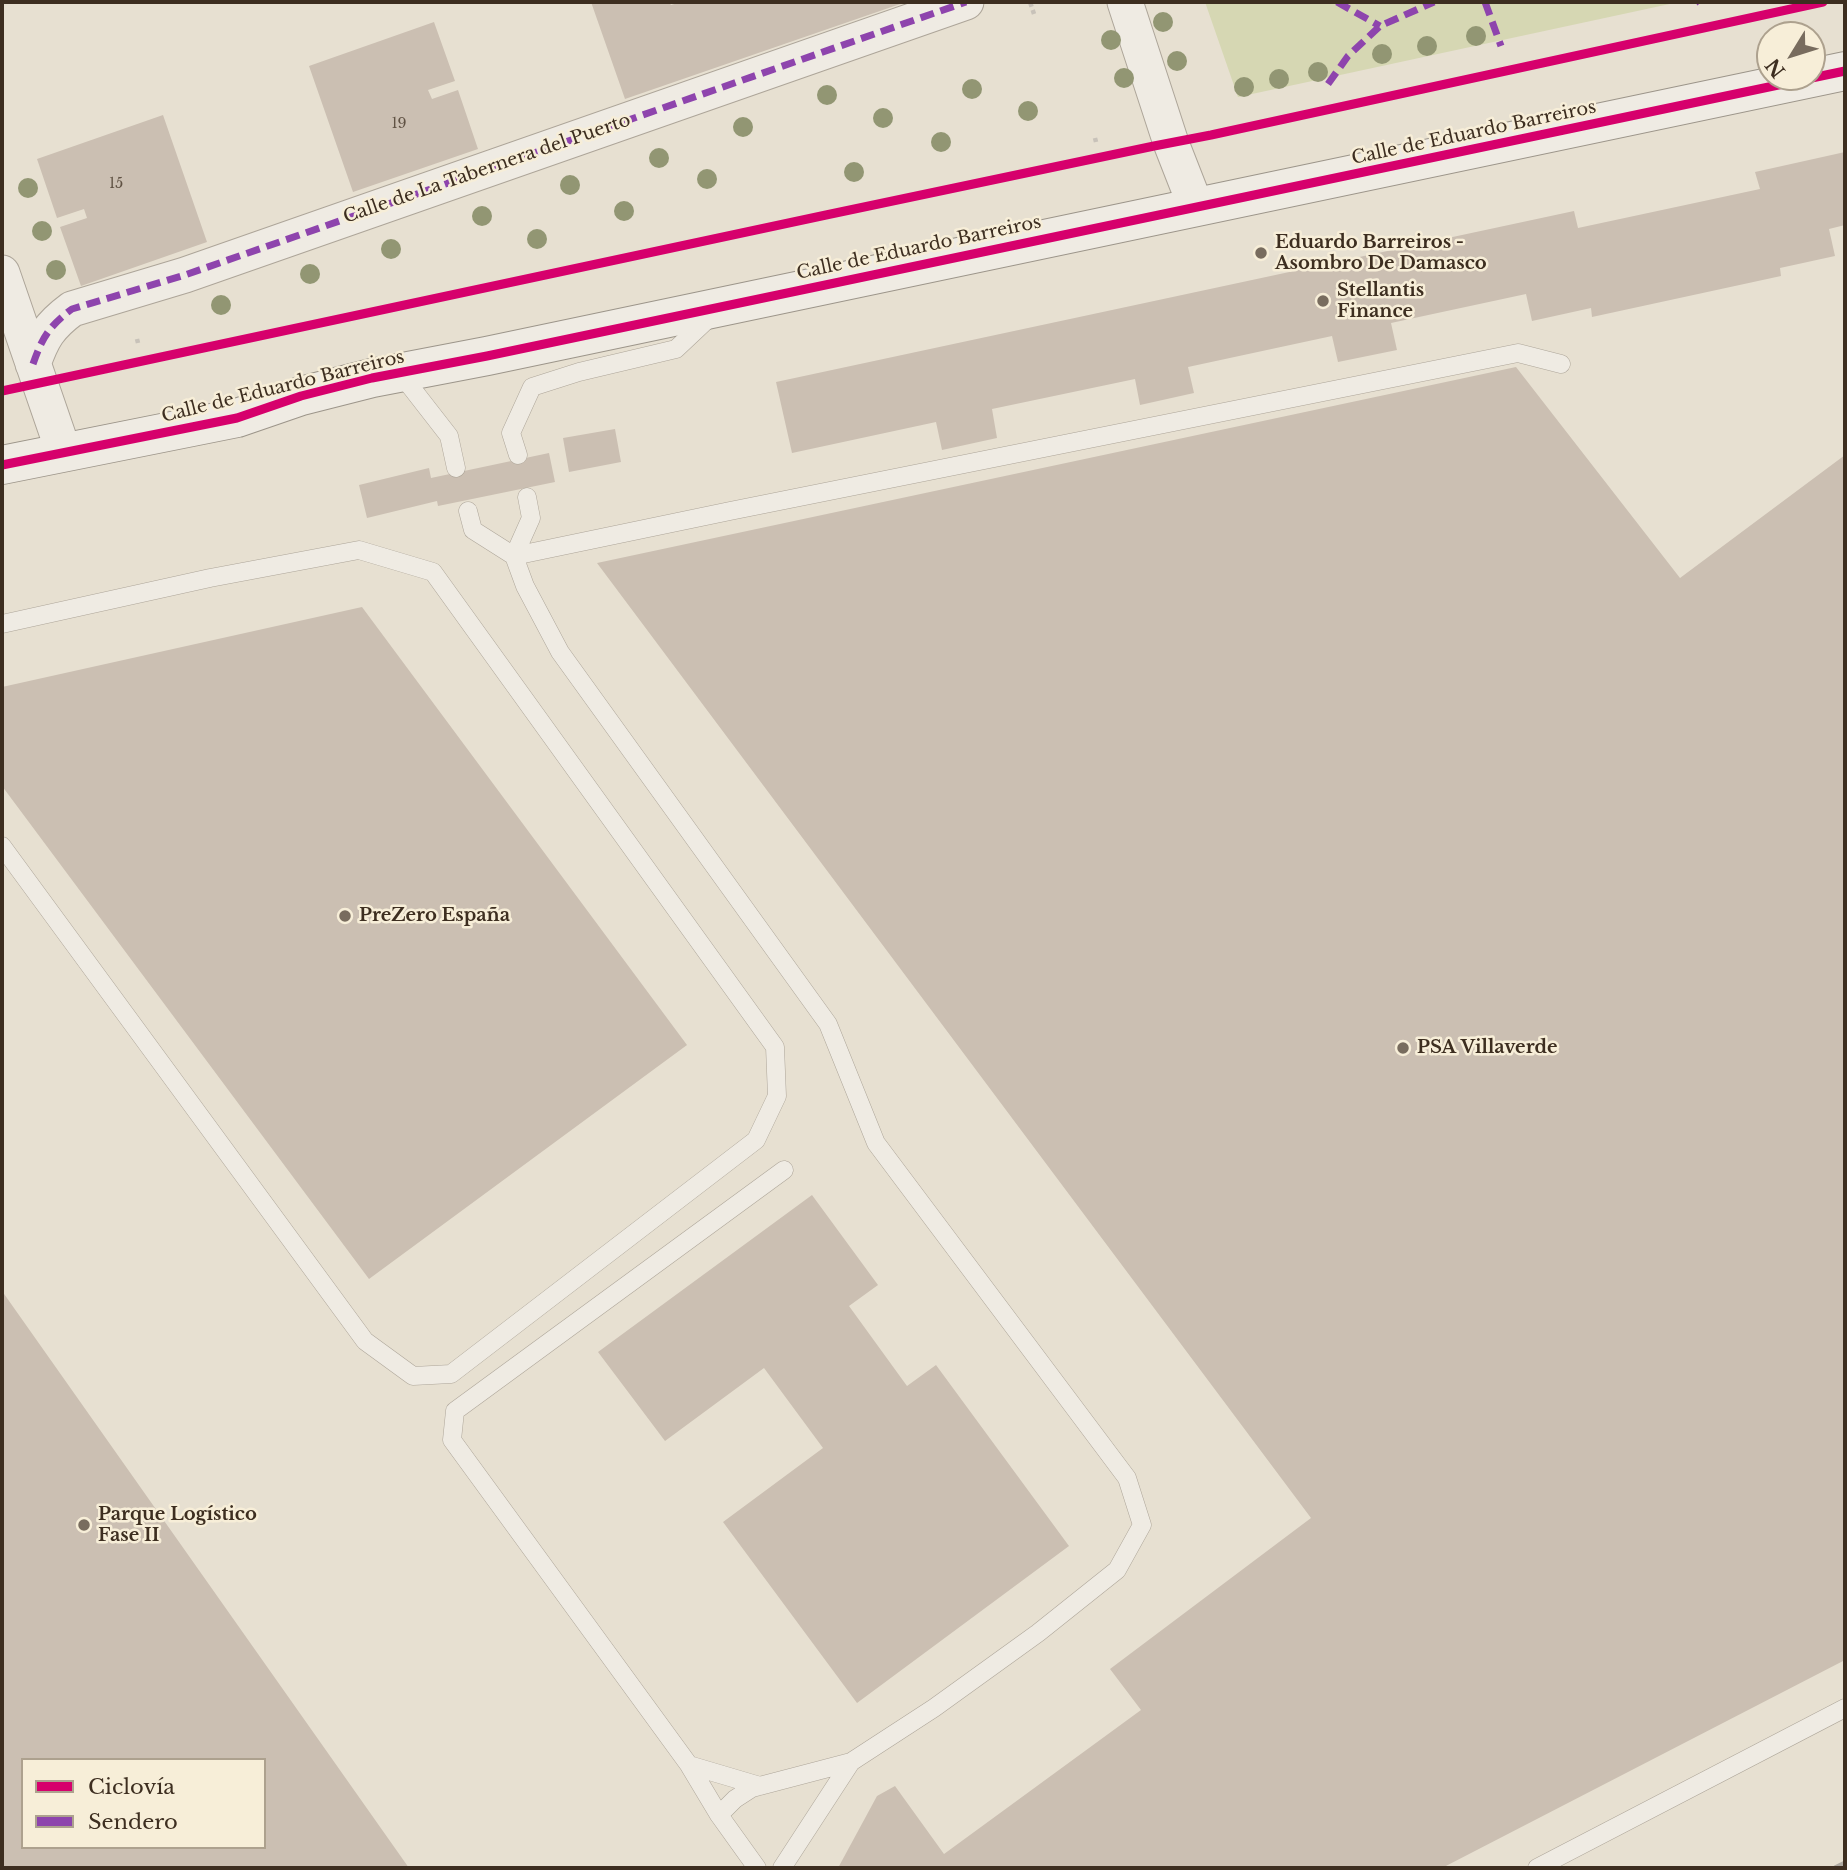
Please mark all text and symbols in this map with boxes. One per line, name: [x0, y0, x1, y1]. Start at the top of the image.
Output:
north arrow: [1756, 21, 1826, 91]
text: N: [1761, 54, 1790, 82]
street label: Calle de Eduardo Barreiros: [1350, 96, 1598, 170]
street label: Calle de La Tabernera del Puerto: [340, 110, 634, 228]
house number: 19: [391, 116, 407, 132]
house number: 15: [109, 176, 123, 192]
street label: Calle de Eduardo Barreiros: [795, 211, 1043, 285]
place label: Eduardo Barreiros - Asombro De Damasco: [1275, 232, 1487, 274]
marker: Eduardo Barreiros - Asombro De Damasco: [1253, 245, 1269, 261]
place label: Stellantis Finance: [1337, 280, 1424, 322]
marker: Stellantis Finance: [1315, 293, 1331, 309]
street label: Calle de Eduardo Barreiros: [159, 346, 407, 428]
place label: PreZero España: [359, 905, 510, 927]
marker: PreZero España: [337, 908, 353, 924]
place label: PSA Villaverde: [1417, 1037, 1558, 1059]
marker: PSA Villaverde: [1395, 1040, 1411, 1056]
place label: Parque Logístico Fase II: [98, 1504, 257, 1546]
marker: Parque Logístico Fase II: [76, 1517, 92, 1533]
legend: [21, 1758, 266, 1849]
text: Ciclovía: [88, 1774, 175, 1800]
text: Sendero: [88, 1809, 178, 1835]

